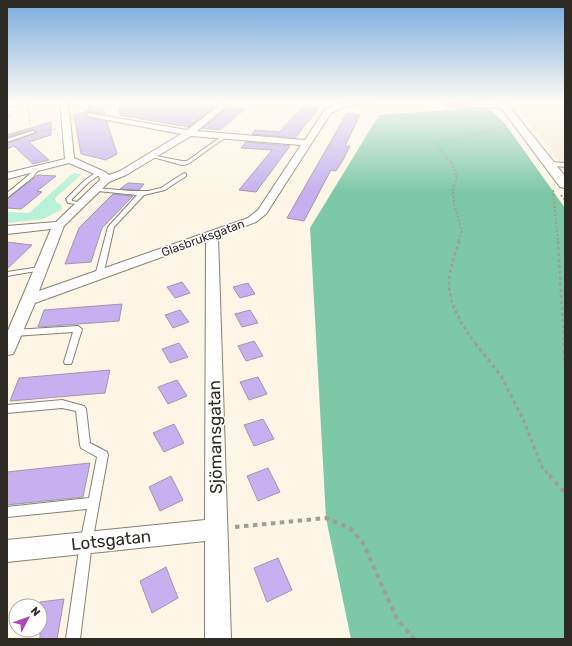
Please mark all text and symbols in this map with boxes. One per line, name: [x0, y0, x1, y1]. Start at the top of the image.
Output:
street label: Glasbruksgatan: [160, 216, 246, 260]
street label: Sjömansgatan: [204, 380, 226, 494]
street label: Lotsgatan: [70, 526, 152, 554]
north arrow: [8, 598, 48, 638]
text: N: [28, 605, 43, 619]

